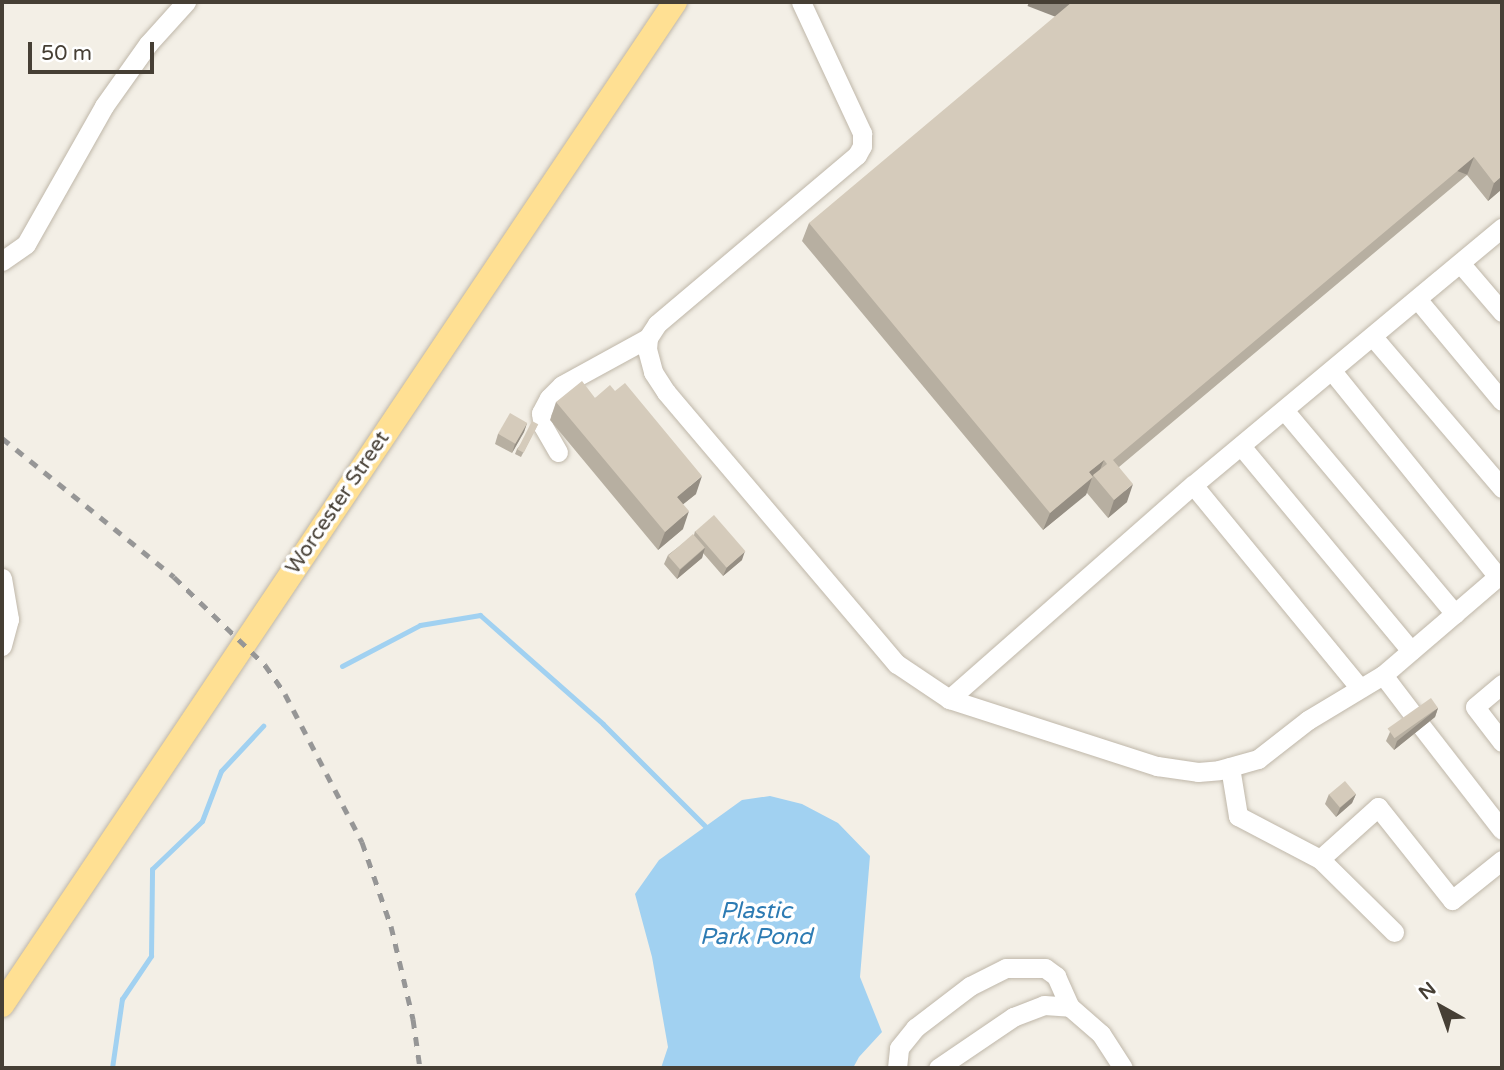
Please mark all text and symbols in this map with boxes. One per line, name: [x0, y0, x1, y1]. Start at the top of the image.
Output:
scale bar: [32, 28, 158, 72]
text: 50 m: [41, 41, 92, 66]
street label: Worcester Street: [281, 427, 395, 579]
water label: Plastic Park Pond: [700, 897, 812, 951]
north arrow: [1406, 972, 1476, 1042]
text: N: [1415, 978, 1440, 1004]

